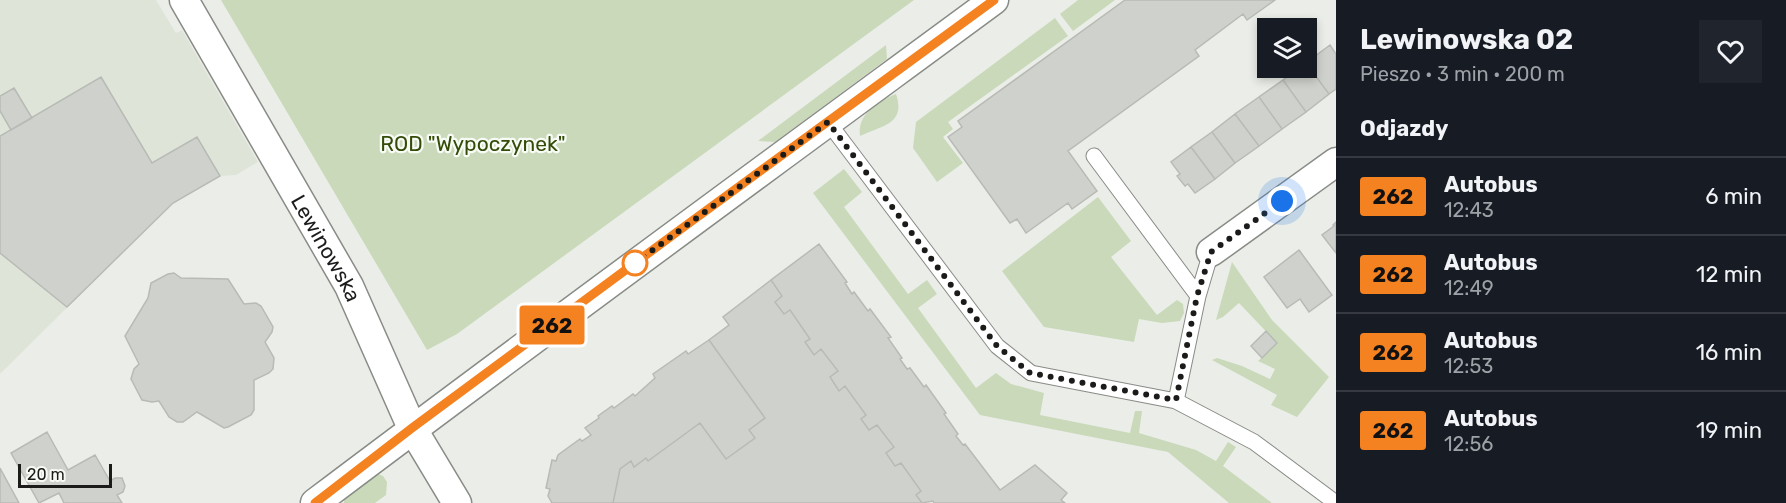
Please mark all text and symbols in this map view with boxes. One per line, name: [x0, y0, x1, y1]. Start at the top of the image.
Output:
map controls: [1257, 18, 1317, 78]
button: layers: [1257, 18, 1317, 78]
button: heart: [1699, 20, 1762, 83]
text: Lewinowska 02: [1360, 23, 1573, 56]
text: Pieszo · 3 min · 200 m: [1360, 62, 1565, 86]
text: Odjazdy: [1360, 115, 1448, 142]
park label: ROD "Wypoczynek": [380, 131, 566, 156]
text: Autobus: [1444, 171, 1538, 198]
text: 6 min: [1705, 183, 1762, 210]
text: 262: [1373, 184, 1413, 209]
your location: [1267, 186, 1297, 216]
street label: Lewinowska: [286, 190, 367, 305]
text: 12:43: [1444, 198, 1494, 222]
text: Autobus: [1444, 249, 1538, 276]
unlabelled marker: [622, 250, 648, 276]
text: 12 min: [1696, 261, 1762, 288]
text: 262: [1373, 262, 1413, 287]
text: 12:49: [1444, 276, 1494, 300]
line badge: 262: [518, 306, 586, 344]
text: 262: [532, 313, 572, 338]
text: Autobus: [1444, 327, 1538, 354]
text: 16 min: [1696, 339, 1762, 366]
text: 262: [1373, 340, 1413, 365]
text: 12:53: [1444, 354, 1493, 378]
text: Autobus: [1444, 405, 1538, 432]
text: 19 min: [1696, 417, 1762, 444]
text: 262: [1373, 418, 1413, 443]
text: 12:56: [1444, 432, 1493, 456]
scale bar: [18, 461, 112, 488]
text: 20 m: [27, 465, 65, 484]

